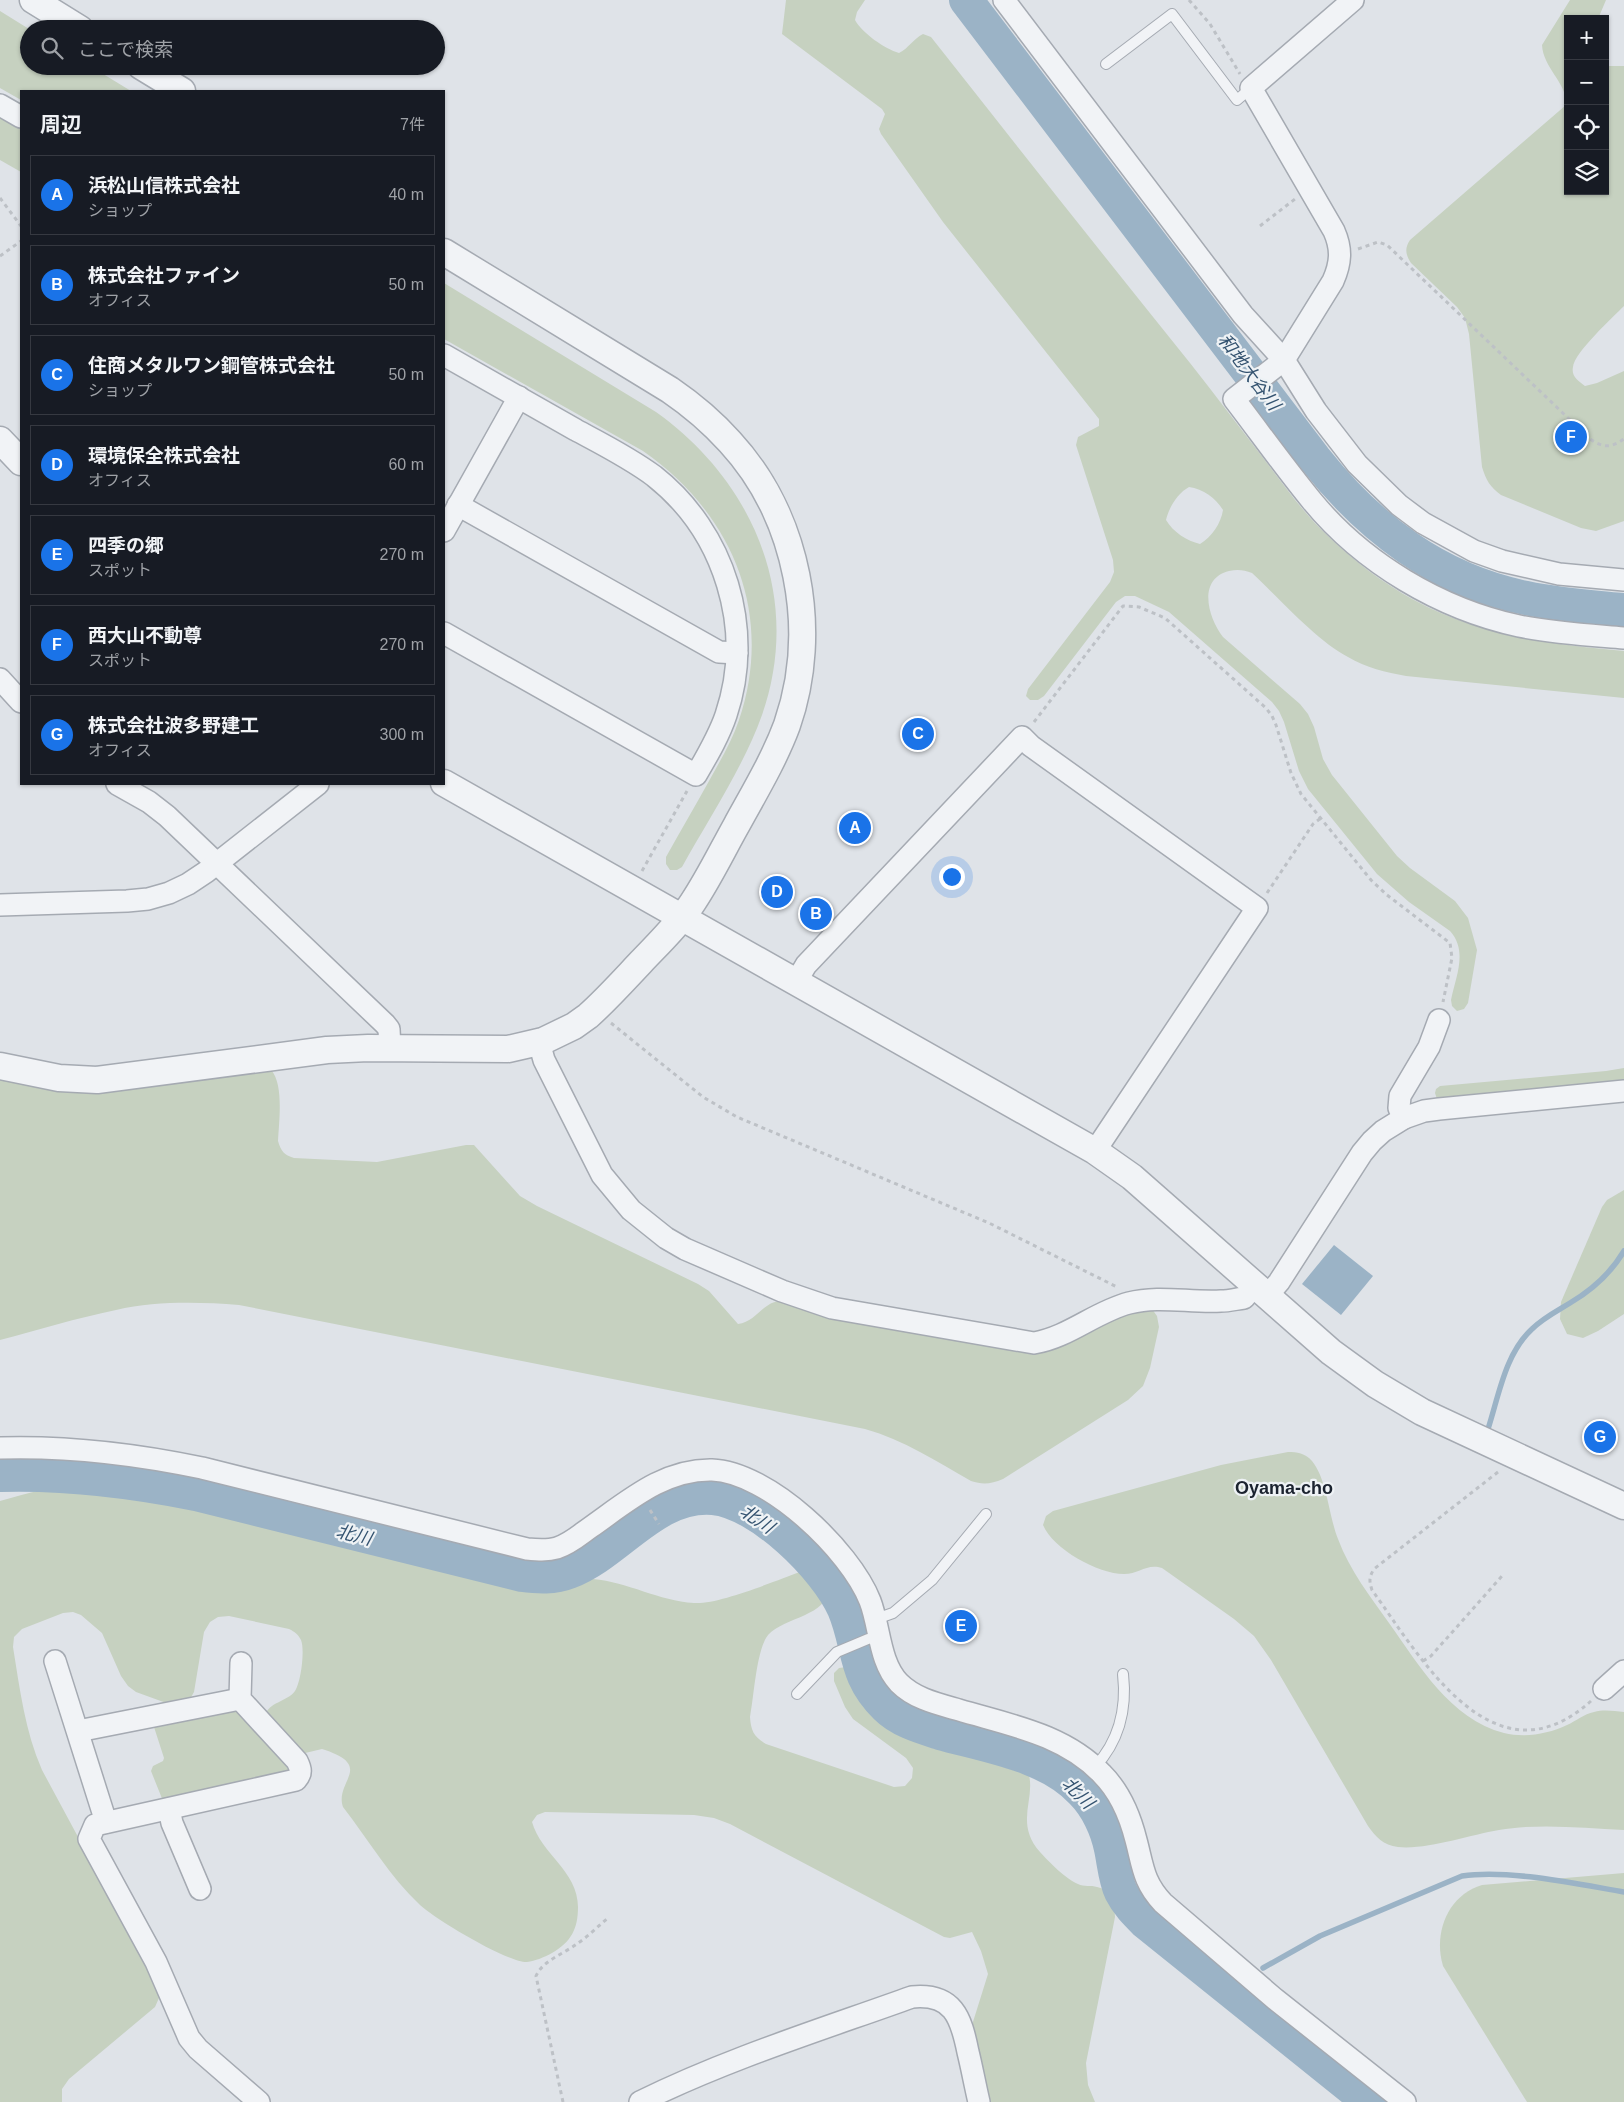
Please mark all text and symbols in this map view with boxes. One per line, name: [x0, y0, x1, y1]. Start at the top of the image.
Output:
map controls: [1564, 15, 1609, 195]
button: +: [1564, 15, 1609, 60]
search box: [20, 20, 445, 75]
icon: search: [38, 34, 66, 62]
text: ここで検索: [78, 39, 173, 60]
button: −: [1564, 60, 1609, 105]
button: locate: [1564, 105, 1609, 150]
text: 周辺: [40, 113, 82, 136]
text: 7件: [400, 116, 425, 133]
button: layers: [1564, 150, 1609, 195]
text: 浜松山信株式会社: [88, 175, 240, 196]
text: A: [51, 186, 63, 203]
text: 40 m: [388, 186, 424, 203]
text: ショップ: [88, 202, 152, 219]
text: 株式会社ファイン: [88, 265, 240, 286]
text: B: [51, 276, 63, 293]
text: 50 m: [388, 276, 424, 293]
text: オフィス: [88, 292, 152, 309]
water label: 和地大谷川: [1214, 330, 1285, 416]
text: 住商メタルワン鋼管株式会社: [88, 355, 335, 376]
text: C: [51, 366, 63, 383]
text: 50 m: [388, 366, 424, 383]
text: ショップ: [88, 382, 152, 399]
pin: F: [1555, 418, 1587, 456]
text: 環境保全株式会社: [88, 445, 240, 466]
text: D: [51, 456, 63, 473]
text: 60 m: [388, 456, 424, 473]
text: オフィス: [88, 472, 152, 489]
text: 四季の郷: [88, 535, 164, 556]
text: E: [52, 546, 62, 563]
text: 270 m: [380, 546, 424, 563]
text: スポット: [88, 562, 152, 579]
text: 西大山不動尊: [88, 625, 202, 646]
text: F: [52, 636, 62, 653]
text: 270 m: [380, 636, 424, 653]
text: スポット: [88, 652, 152, 669]
text: 株式会社波多野建工: [88, 715, 259, 736]
pin: C: [902, 715, 934, 753]
text: G: [51, 726, 63, 743]
text: 300 m: [380, 726, 424, 743]
text: オフィス: [88, 742, 152, 759]
pin: A: [839, 809, 871, 847]
your location: [939, 864, 965, 890]
pin: D: [761, 873, 793, 911]
pin: B: [800, 895, 832, 933]
pin: G: [1584, 1418, 1616, 1456]
district label: Oyama-cho: [1235, 1478, 1333, 1498]
water label: 北川: [736, 1501, 779, 1538]
water label: 北川: [334, 1521, 376, 1550]
pin: E: [945, 1607, 977, 1645]
water label: 北川: [1058, 1773, 1099, 1814]

